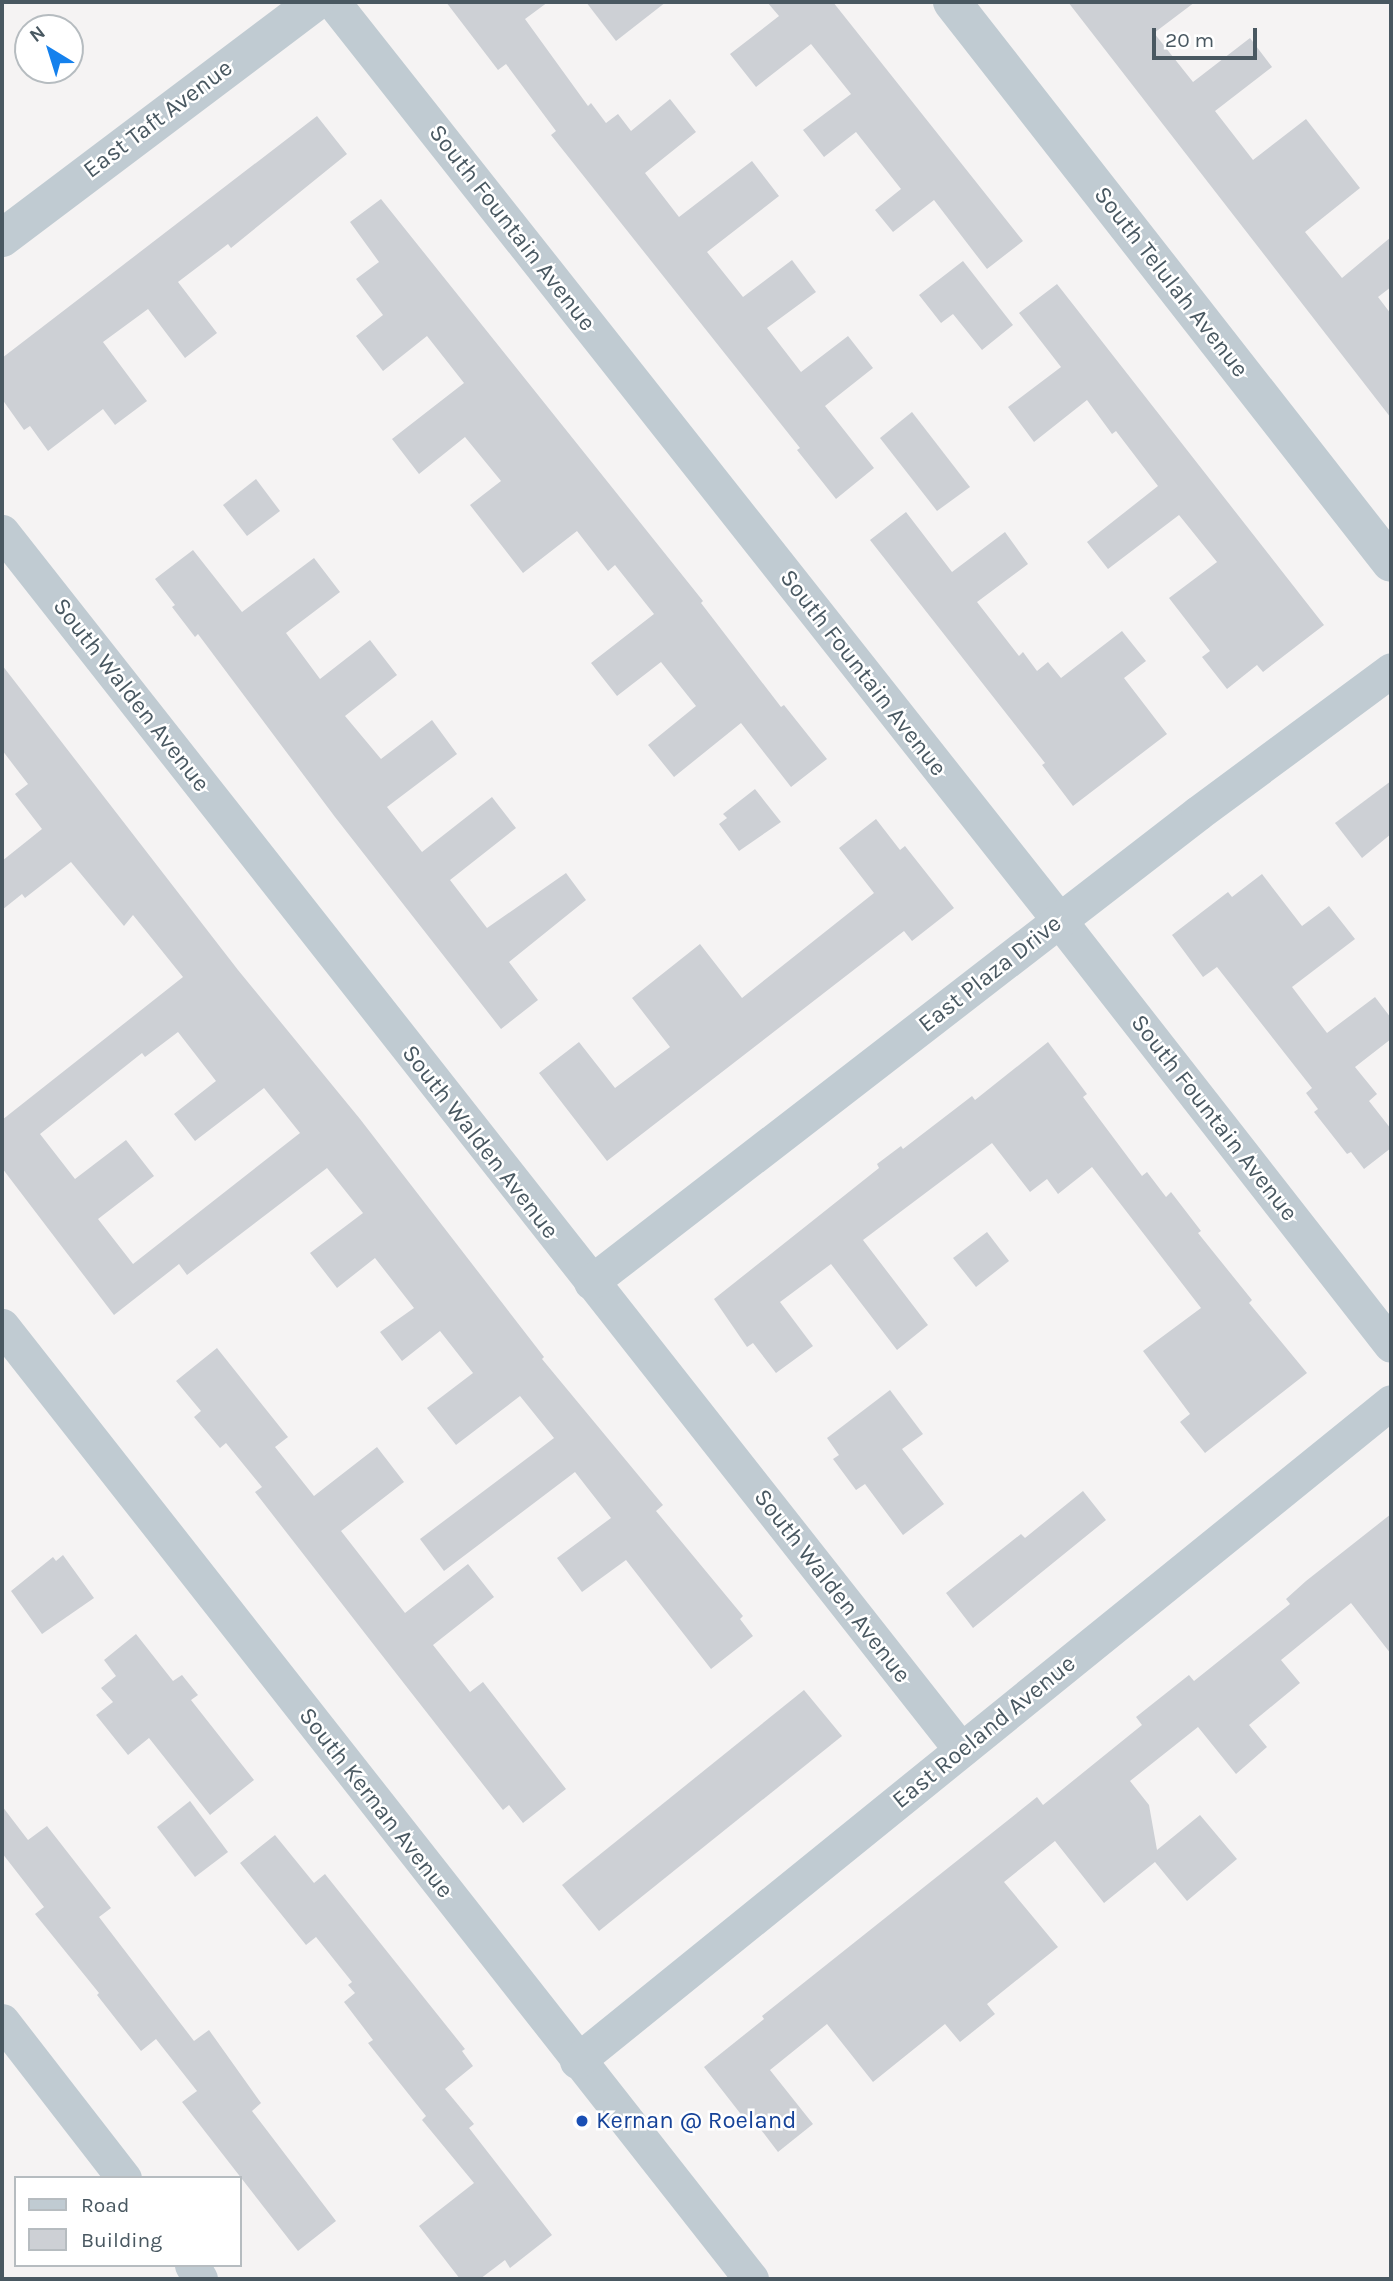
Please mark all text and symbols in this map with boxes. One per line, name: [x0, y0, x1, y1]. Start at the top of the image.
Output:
north arrow: [14, 14, 84, 84]
scale bar: [1155, 14, 1260, 58]
text: N: [25, 21, 49, 47]
text: 20 m: [1165, 28, 1214, 52]
street label: East Taft Avenue: [78, 54, 238, 184]
street label: South Fountain Avenue: [422, 119, 602, 337]
street label: South Telulah Avenue: [1088, 181, 1254, 383]
street label: South Fountain Avenue: [773, 564, 953, 782]
street label: South Walden Avenue: [46, 592, 216, 798]
street label: East Plaza Drive: [913, 909, 1067, 1039]
street label: South Fountain Avenue: [1124, 1009, 1304, 1227]
street label: South Walden Avenue: [395, 1039, 565, 1245]
street label: South Walden Avenue: [747, 1483, 917, 1689]
street label: East Roeland Avenue: [887, 1649, 1081, 1815]
street label: South Kernan Avenue: [293, 1702, 459, 1904]
place label: Kernan @ Roeland: [596, 2107, 796, 2135]
marker: Kernan @ Roeland: [574, 2113, 590, 2129]
legend: [14, 2176, 242, 2267]
text: Road: [81, 2193, 129, 2217]
text: Building: [81, 2228, 162, 2252]

